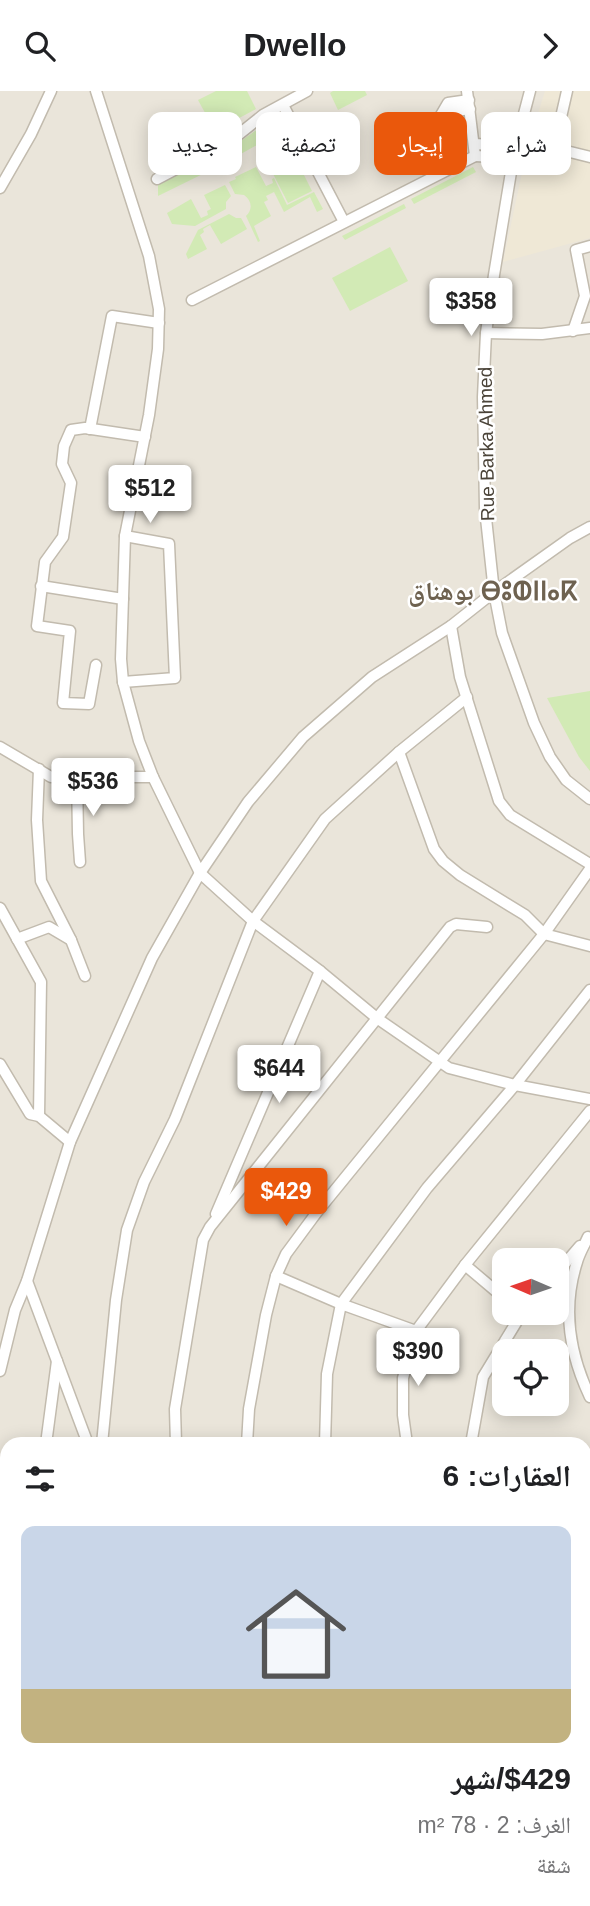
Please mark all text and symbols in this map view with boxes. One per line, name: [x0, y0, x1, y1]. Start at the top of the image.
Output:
icon: search: [21, 27, 59, 65]
text: Dwello: [243, 27, 347, 63]
icon: forward: [531, 27, 569, 65]
chip: جديد: [148, 112, 242, 175]
chip: تصفية: [256, 112, 360, 175]
chip: إيجار: [374, 112, 467, 175]
chip: شراء: [481, 112, 571, 175]
pin: $358: [430, 279, 512, 338]
text: $358: [445, 288, 497, 314]
street label: Rue Barka Ahmed: [475, 367, 498, 521]
pin: $512: [109, 465, 191, 525]
text: $512: [124, 475, 176, 501]
district label: بوهناق ⴱⵓⵀⵏⵏⴰⴽ: [408, 576, 578, 607]
pin: $536: [52, 759, 134, 818]
text: $536: [67, 768, 119, 794]
pin: $644: [238, 1045, 320, 1105]
text: $644: [253, 1055, 305, 1081]
pin: $429: [245, 1169, 327, 1228]
text: $429: [260, 1178, 312, 1204]
north arrow: [492, 1248, 569, 1325]
map controls: [492, 1248, 569, 1416]
pin: $390: [377, 1329, 459, 1388]
text: $390: [392, 1338, 444, 1364]
button: locate: [492, 1339, 569, 1416]
text: العقارات: 6: [443, 1459, 571, 1492]
icon: filters: [21, 1460, 59, 1498]
icon: home: [233, 1571, 359, 1697]
text: $429/شهر: [451, 1762, 571, 1795]
text: الغرف: 2 · 78 m²: [417, 1812, 571, 1838]
text: شقة: [537, 1852, 571, 1878]

